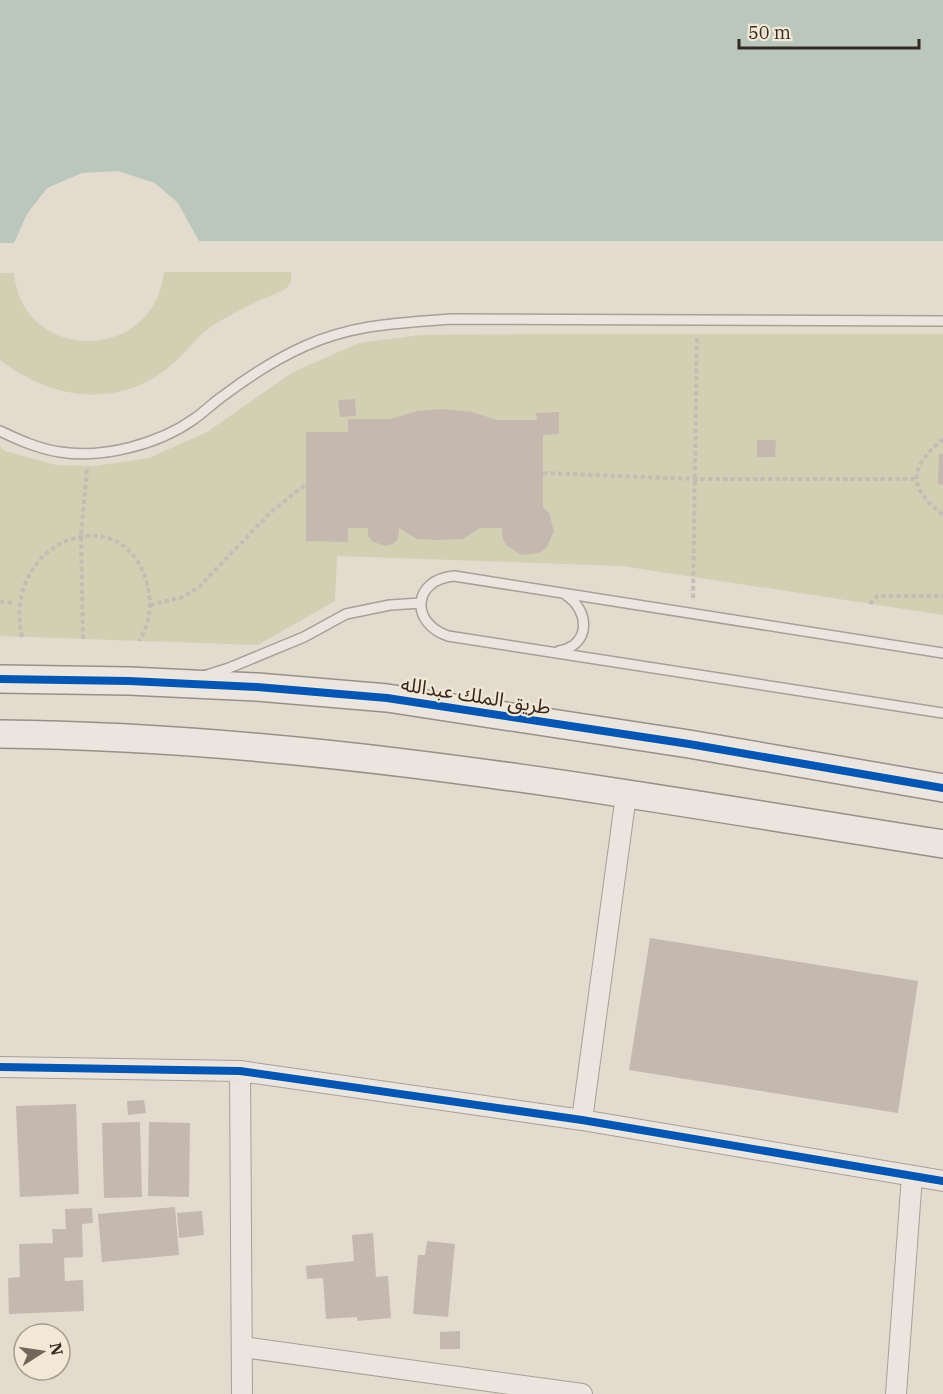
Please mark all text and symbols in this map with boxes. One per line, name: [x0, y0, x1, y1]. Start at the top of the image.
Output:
scale bar: [739, 12, 919, 50]
text: 50 m: [748, 21, 791, 44]
street label: طريق الملك عبدالله: [399, 670, 553, 720]
north arrow: [12, 1322, 72, 1382]
text: N: [46, 1341, 68, 1357]

